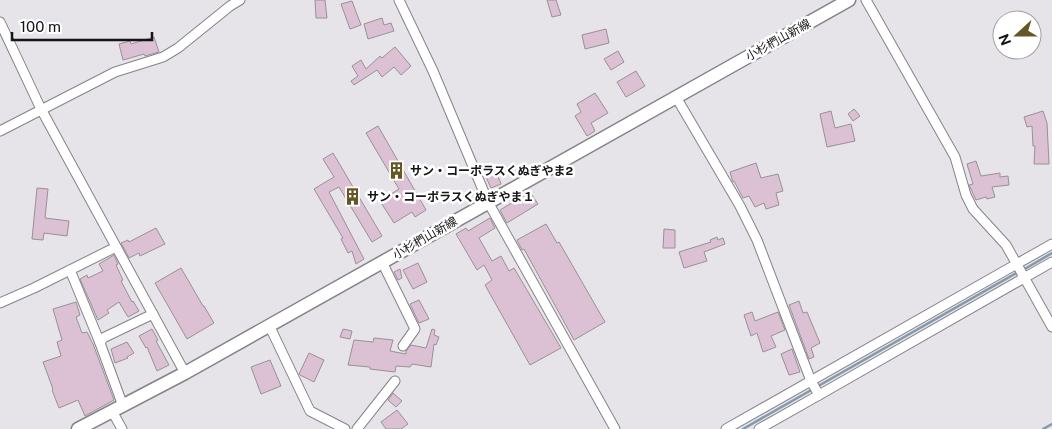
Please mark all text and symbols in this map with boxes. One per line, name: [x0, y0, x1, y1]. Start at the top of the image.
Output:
scale bar: [12, 10, 152, 42]
north arrow: [992, 10, 1042, 60]
street label: 小杉椚山新線: [743, 16, 813, 64]
text: 100 m: [20, 18, 61, 35]
text: N: [995, 32, 1014, 48]
building icon: サン・コーポラスくぬぎやま2: [386, 161, 406, 181]
place label: サン・コーポラスくぬぎやま2: [410, 164, 574, 178]
building icon: サン・コーポラスくぬぎやま１: [343, 187, 363, 207]
place label: サン・コーポラスくぬぎやま１: [367, 190, 535, 204]
street label: 小杉椚山新線: [390, 214, 460, 262]

